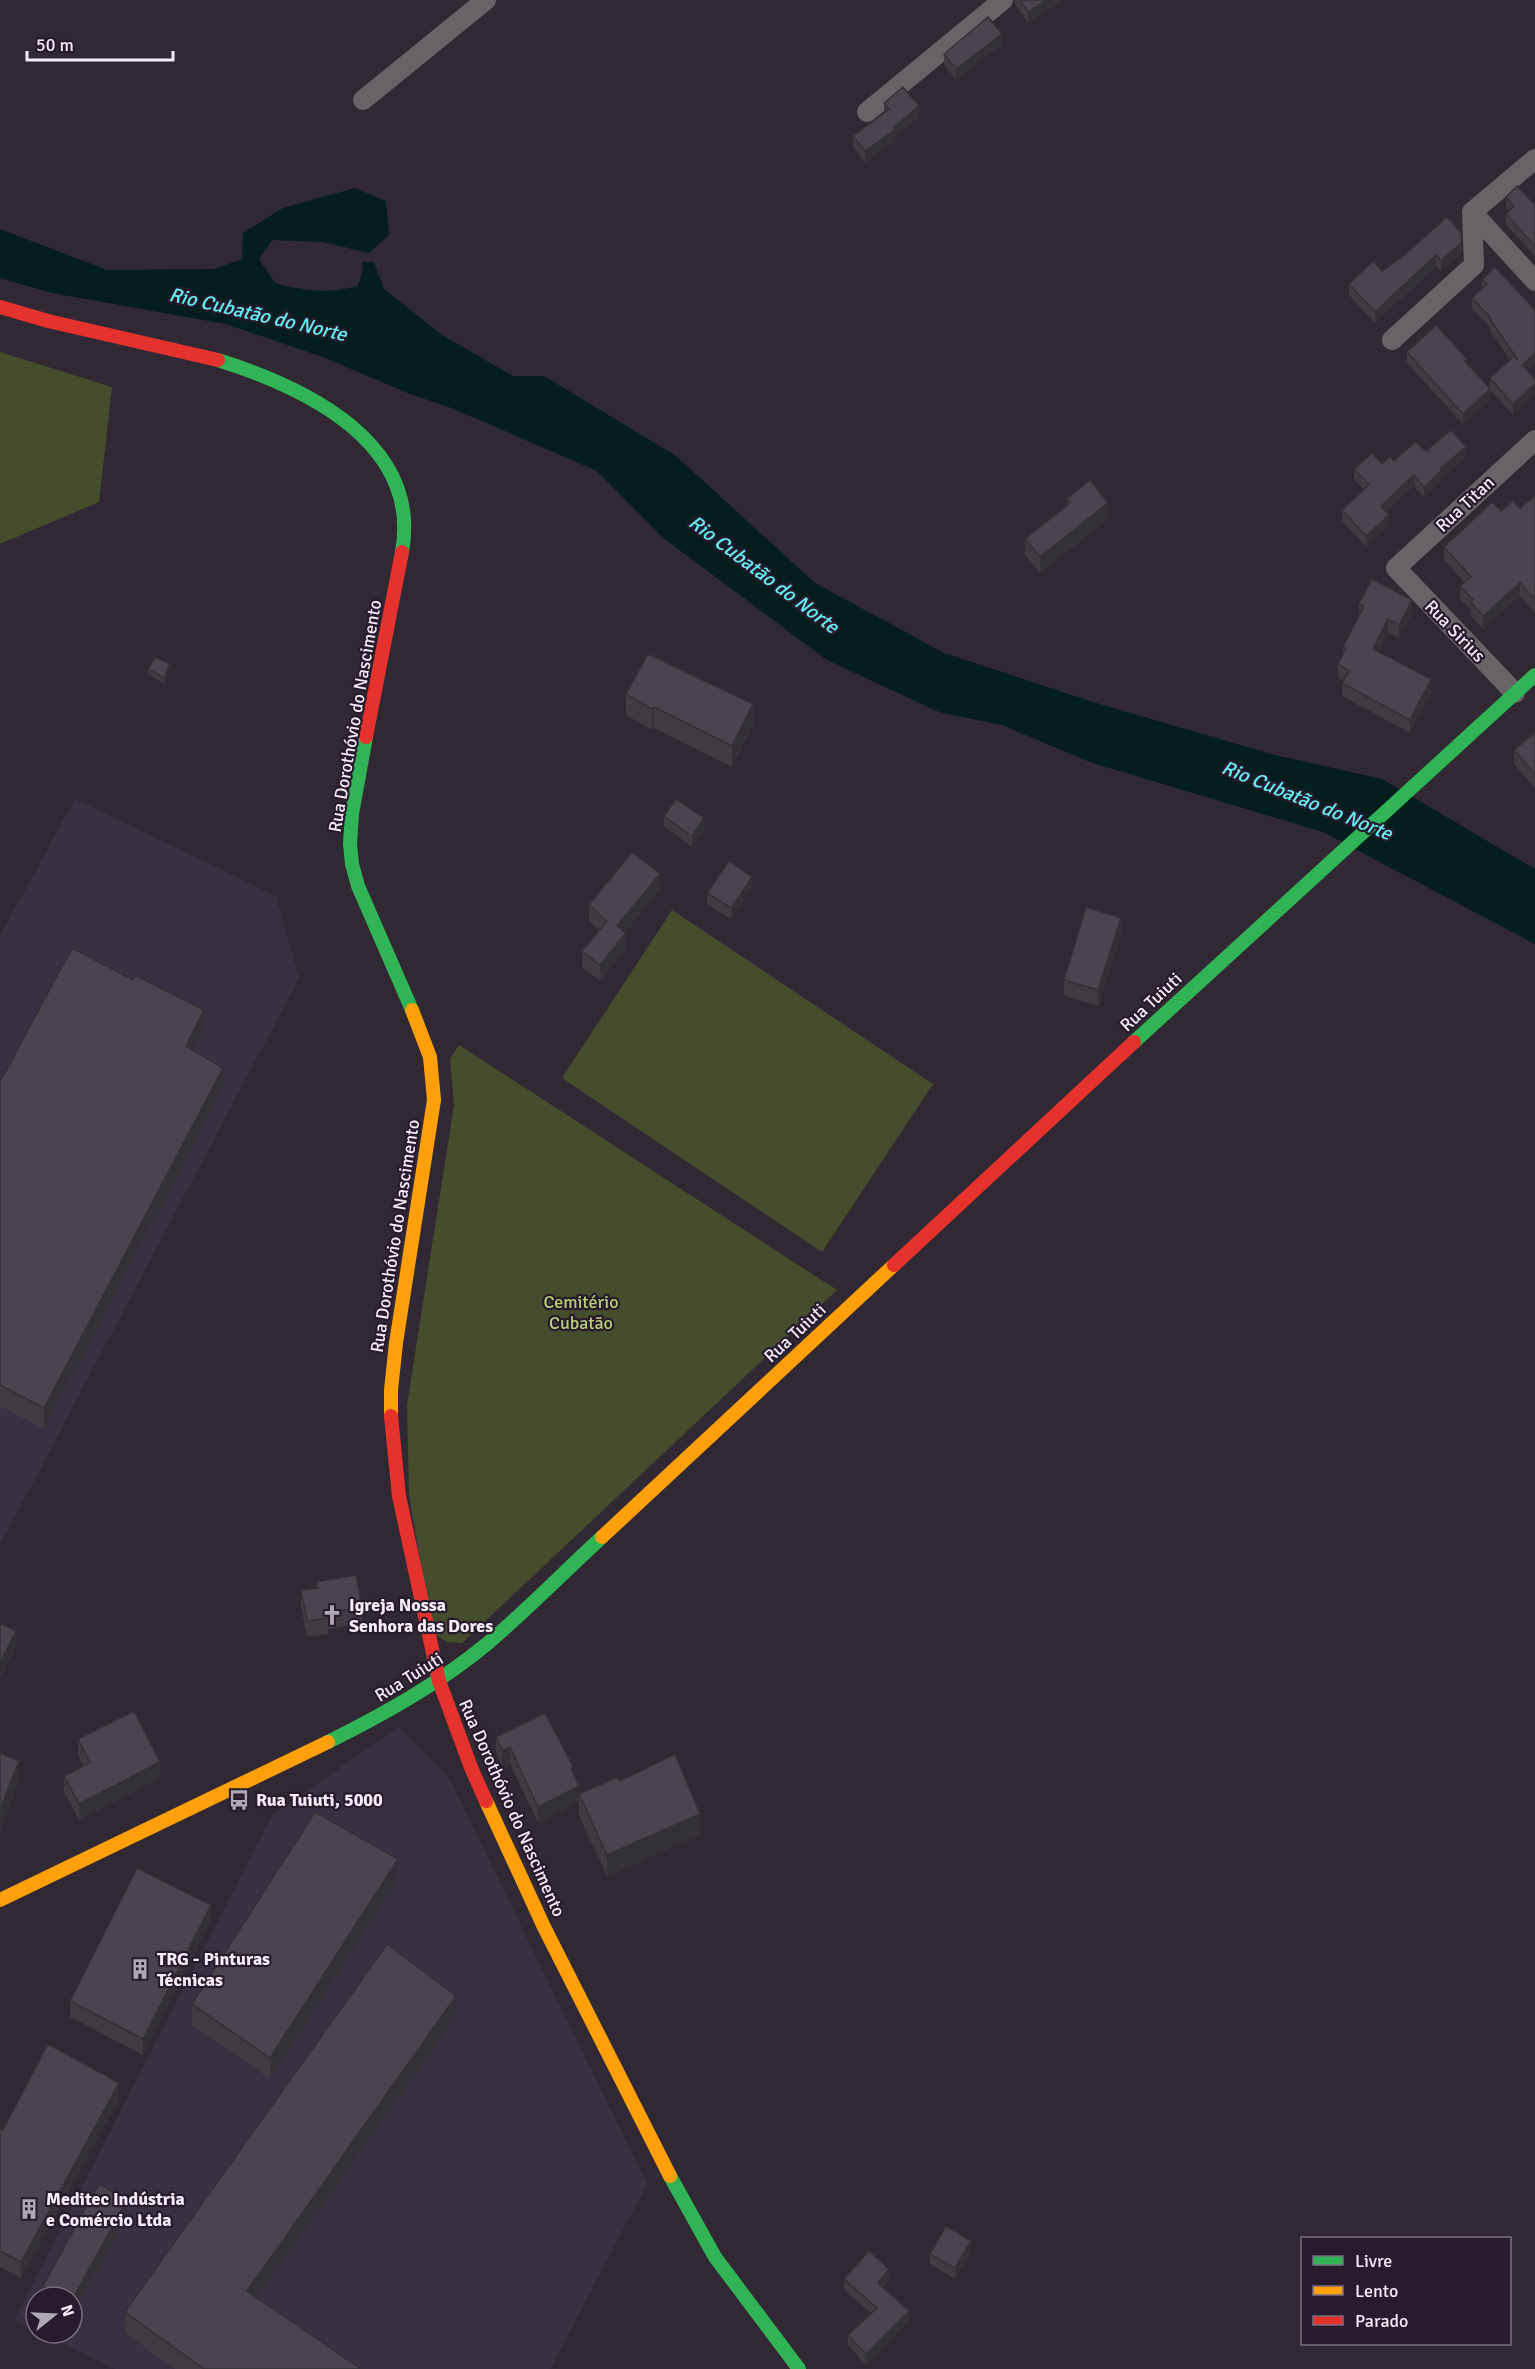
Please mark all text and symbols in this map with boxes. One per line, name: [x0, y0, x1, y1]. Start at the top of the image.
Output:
scale bar: [27, 24, 172, 62]
text: 50 m: [36, 34, 74, 56]
water label: Rio Cubatão do Norte: [167, 282, 350, 347]
street label: Rua Titan: [1431, 471, 1499, 537]
water label: Rio Cubatão do Norte: [684, 510, 844, 640]
street label: Rua Sirius: [1420, 595, 1490, 667]
street label: Rua Dorothóvio do Nascimento: [324, 598, 386, 834]
water label: Rio Cubatão do Norte: [1218, 755, 1397, 846]
street label: Rua Tuiuti: [1116, 968, 1186, 1036]
street label: Rua Dorothóvio do Nascimento: [366, 1118, 424, 1354]
park label: Cemitério Cubatão: [543, 1291, 619, 1334]
street label: Rua Tuiuti: [760, 1299, 830, 1367]
place label: Igreja Nossa Senhora das Dores: [349, 1594, 493, 1637]
church icon: Igreja Nossa Senhora das Dores: [320, 1603, 344, 1627]
street label: Rua Tuiuti: [371, 1647, 447, 1707]
street label: Rua Dorothóvio do Nascimento: [454, 1696, 570, 1920]
bus stop icon: Rua Tuiuti, 5000: [227, 1788, 251, 1812]
place label: Rua Tuiuti, 5000: [256, 1789, 383, 1811]
place label: TRG - Pinturas Técnicas: [157, 1948, 270, 1991]
building icon: TRG - Pinturas Técnicas: [128, 1957, 152, 1981]
place label: Meditec Indústria e Comércio Ltda: [46, 2188, 185, 2231]
building icon: Meditec Indústria e Comércio Ltda: [17, 2197, 41, 2221]
legend: [1301, 2237, 1511, 2345]
text: Livre: [1355, 2250, 1392, 2272]
text: Lento: [1355, 2280, 1398, 2302]
north arrow: [24, 2285, 84, 2345]
text: N: [56, 2302, 79, 2319]
text: Parado: [1355, 2310, 1408, 2332]

